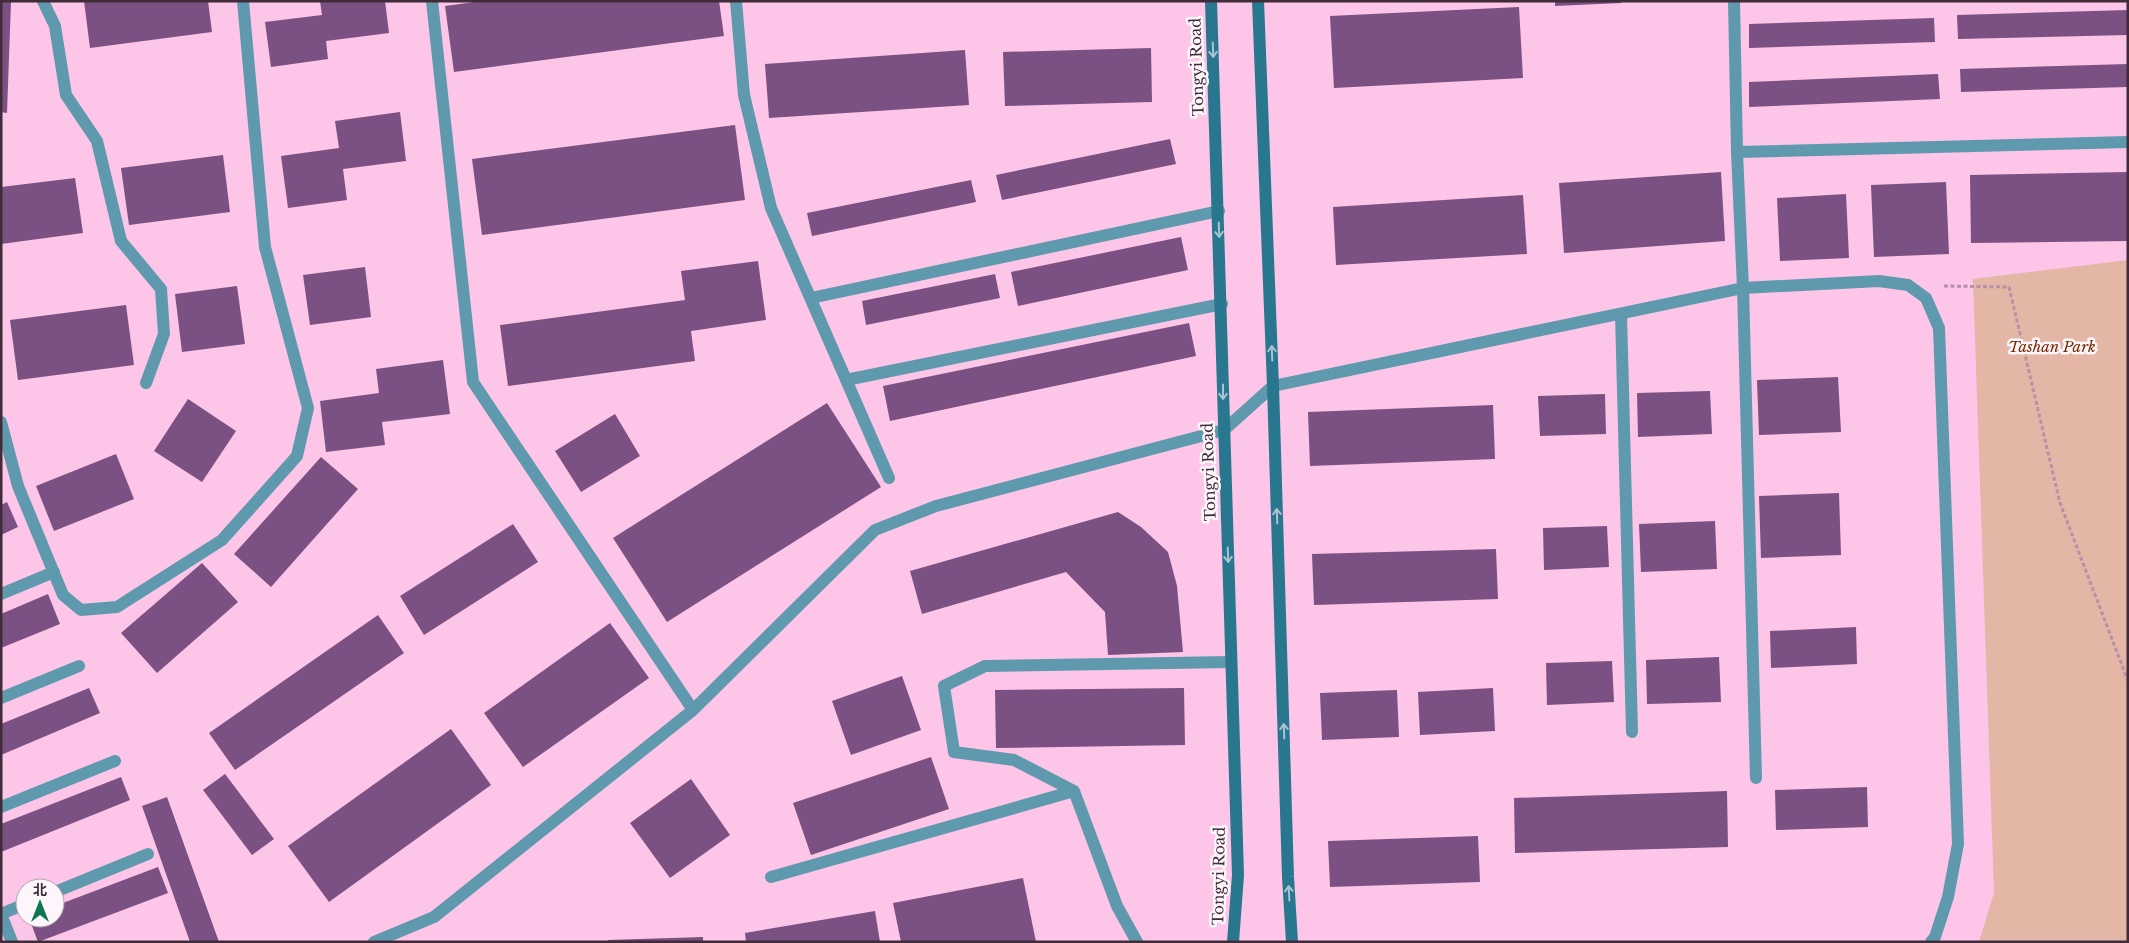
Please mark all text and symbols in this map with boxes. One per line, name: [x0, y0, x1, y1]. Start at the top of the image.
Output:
street label: Tongyi Road: [1185, 17, 1208, 117]
one-way arrow: [1208, 42, 1218, 58]
one-way arrow: [1215, 222, 1224, 238]
park label: Tashan Park: [2008, 337, 2096, 356]
one-way arrow: [1267, 346, 1276, 362]
one-way arrow: [1218, 384, 1228, 400]
street label: Tongyi Road: [1197, 422, 1220, 522]
one-way arrow: [1273, 508, 1282, 524]
one-way arrow: [1223, 546, 1232, 562]
one-way arrow: [1279, 723, 1289, 739]
street label: Tongyi Road: [1208, 827, 1229, 925]
north arrow: [15, 878, 65, 928]
text: 北: [33, 881, 47, 899]
one-way arrow: [1285, 885, 1294, 901]

